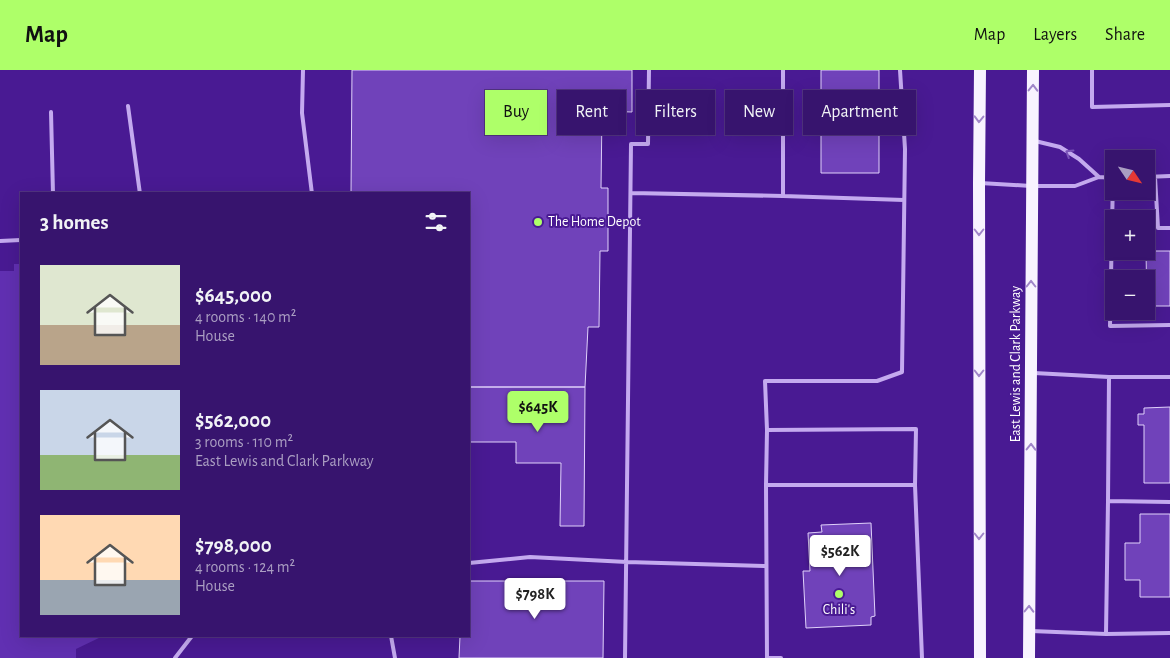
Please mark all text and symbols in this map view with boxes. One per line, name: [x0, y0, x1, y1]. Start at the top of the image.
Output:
text: Map: [25, 23, 68, 47]
text: Map: [974, 26, 1005, 44]
text: Layers: [1033, 26, 1077, 44]
text: Share: [1105, 26, 1145, 44]
one-way arrow: [1028, 84, 1038, 92]
chip: Buy: [485, 90, 547, 135]
chip: Rent: [557, 90, 626, 135]
chip: Filters: [636, 90, 715, 135]
chip: New: [725, 90, 793, 135]
chip: Apartment: [803, 90, 916, 135]
one-way arrow: [974, 115, 985, 123]
one-way arrow: [1065, 150, 1074, 159]
north arrow: [1105, 150, 1155, 200]
map controls: [1105, 150, 1155, 320]
icon: filters: [422, 208, 450, 236]
button: +: [1105, 210, 1155, 260]
text: 3 homes: [40, 212, 109, 233]
place label: The Home Depot: [548, 215, 641, 229]
marker: The Home Depot: [532, 216, 544, 228]
one-way arrow: [974, 228, 984, 236]
button: −: [1105, 270, 1155, 320]
one-way arrow: [1026, 280, 1036, 288]
icon: home: [80, 285, 140, 345]
text: $645,000: [195, 285, 272, 306]
street label: East Lewis and Clark Parkway: [1009, 286, 1023, 442]
text: 4 rooms · 140 m²: [195, 309, 296, 325]
text: House: [195, 328, 235, 344]
one-way arrow: [974, 370, 984, 377]
pin: $645K: [503, 390, 573, 433]
text: $645K: [518, 399, 558, 415]
icon: home: [80, 410, 140, 470]
text: $562,000: [195, 410, 271, 431]
text: 3 rooms · 110 m²: [195, 434, 293, 450]
one-way arrow: [1026, 443, 1036, 450]
text: East Lewis and Clark Parkway: [195, 453, 374, 469]
one-way arrow: [974, 532, 984, 540]
pin: $562K: [805, 534, 875, 577]
icon: home: [80, 535, 140, 595]
text: $798,000: [195, 535, 272, 556]
text: $562K: [821, 543, 859, 559]
text: 4 rooms · 124 m²: [195, 559, 295, 575]
text: House: [195, 578, 235, 594]
pin: $798K: [500, 578, 570, 620]
text: $798K: [515, 586, 555, 602]
marker: Chili's: [833, 588, 845, 600]
place label: Chili's: [823, 603, 855, 617]
one-way arrow: [1024, 605, 1034, 613]

